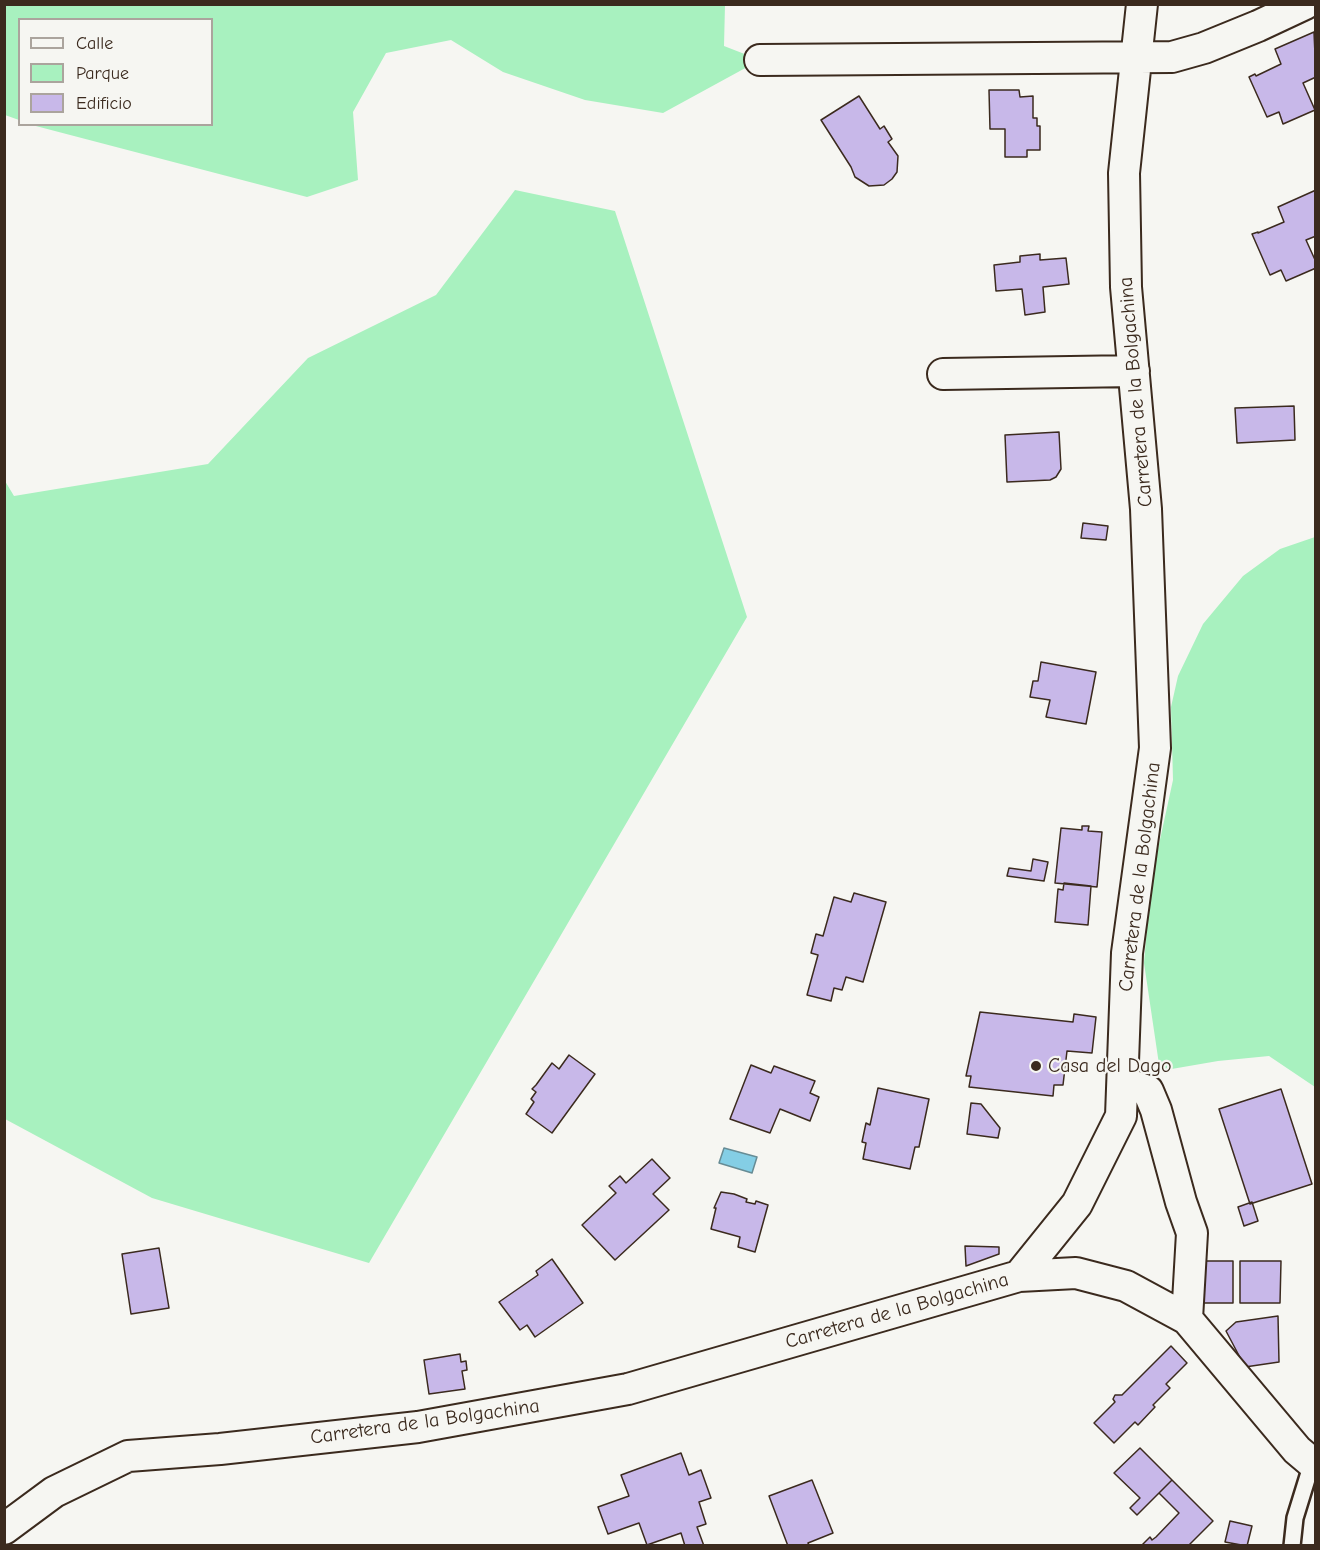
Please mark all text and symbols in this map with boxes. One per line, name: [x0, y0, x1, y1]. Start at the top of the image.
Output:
legend: [18, 18, 213, 126]
text: Calle: [76, 33, 113, 54]
text: Parque: [76, 63, 129, 84]
text: Edificio: [76, 93, 132, 114]
street label: Carretera de la Bolgachina: [1114, 276, 1158, 508]
street label: Carretera de la Bolgachina: [1114, 761, 1166, 993]
place label: Casa del Dago: [1048, 1054, 1172, 1078]
marker: Casa del Dago: [1029, 1059, 1043, 1073]
street label: Carretera de la Bolgachina: [783, 1268, 1011, 1354]
street label: Carretera de la Bolgachina: [309, 1394, 541, 1450]

